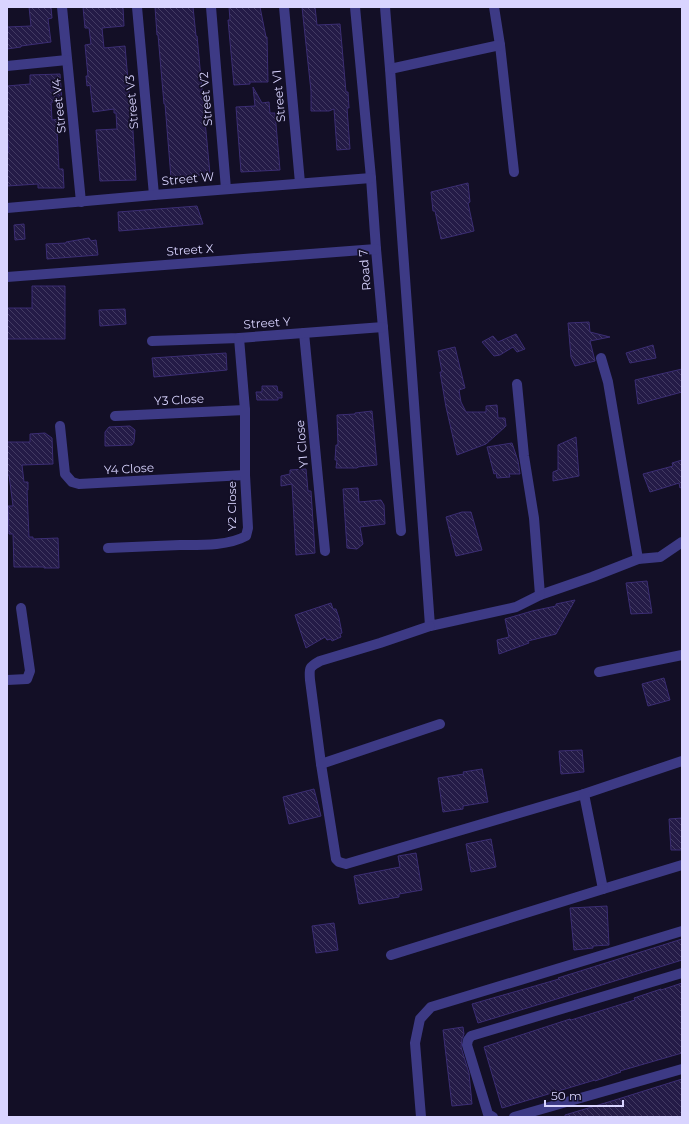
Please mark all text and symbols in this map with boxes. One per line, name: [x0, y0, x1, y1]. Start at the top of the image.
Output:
street label: Street V1: [269, 69, 288, 123]
street label: Street V2: [196, 71, 215, 127]
street label: Street V3: [122, 74, 141, 130]
street label: Street V4: [48, 78, 69, 134]
street label: Street W: [161, 169, 215, 188]
street label: Street X: [166, 240, 214, 259]
street label: Road 7: [355, 249, 374, 291]
street label: Street Y: [243, 313, 291, 332]
street label: Y3 Close: [154, 391, 204, 408]
street label: Y1 Close: [292, 420, 311, 469]
street label: Y4 Close: [104, 460, 154, 477]
street label: Y2 Close: [224, 481, 239, 531]
scale bar: [545, 1082, 623, 1108]
text: 50 m: [551, 1088, 582, 1103]

